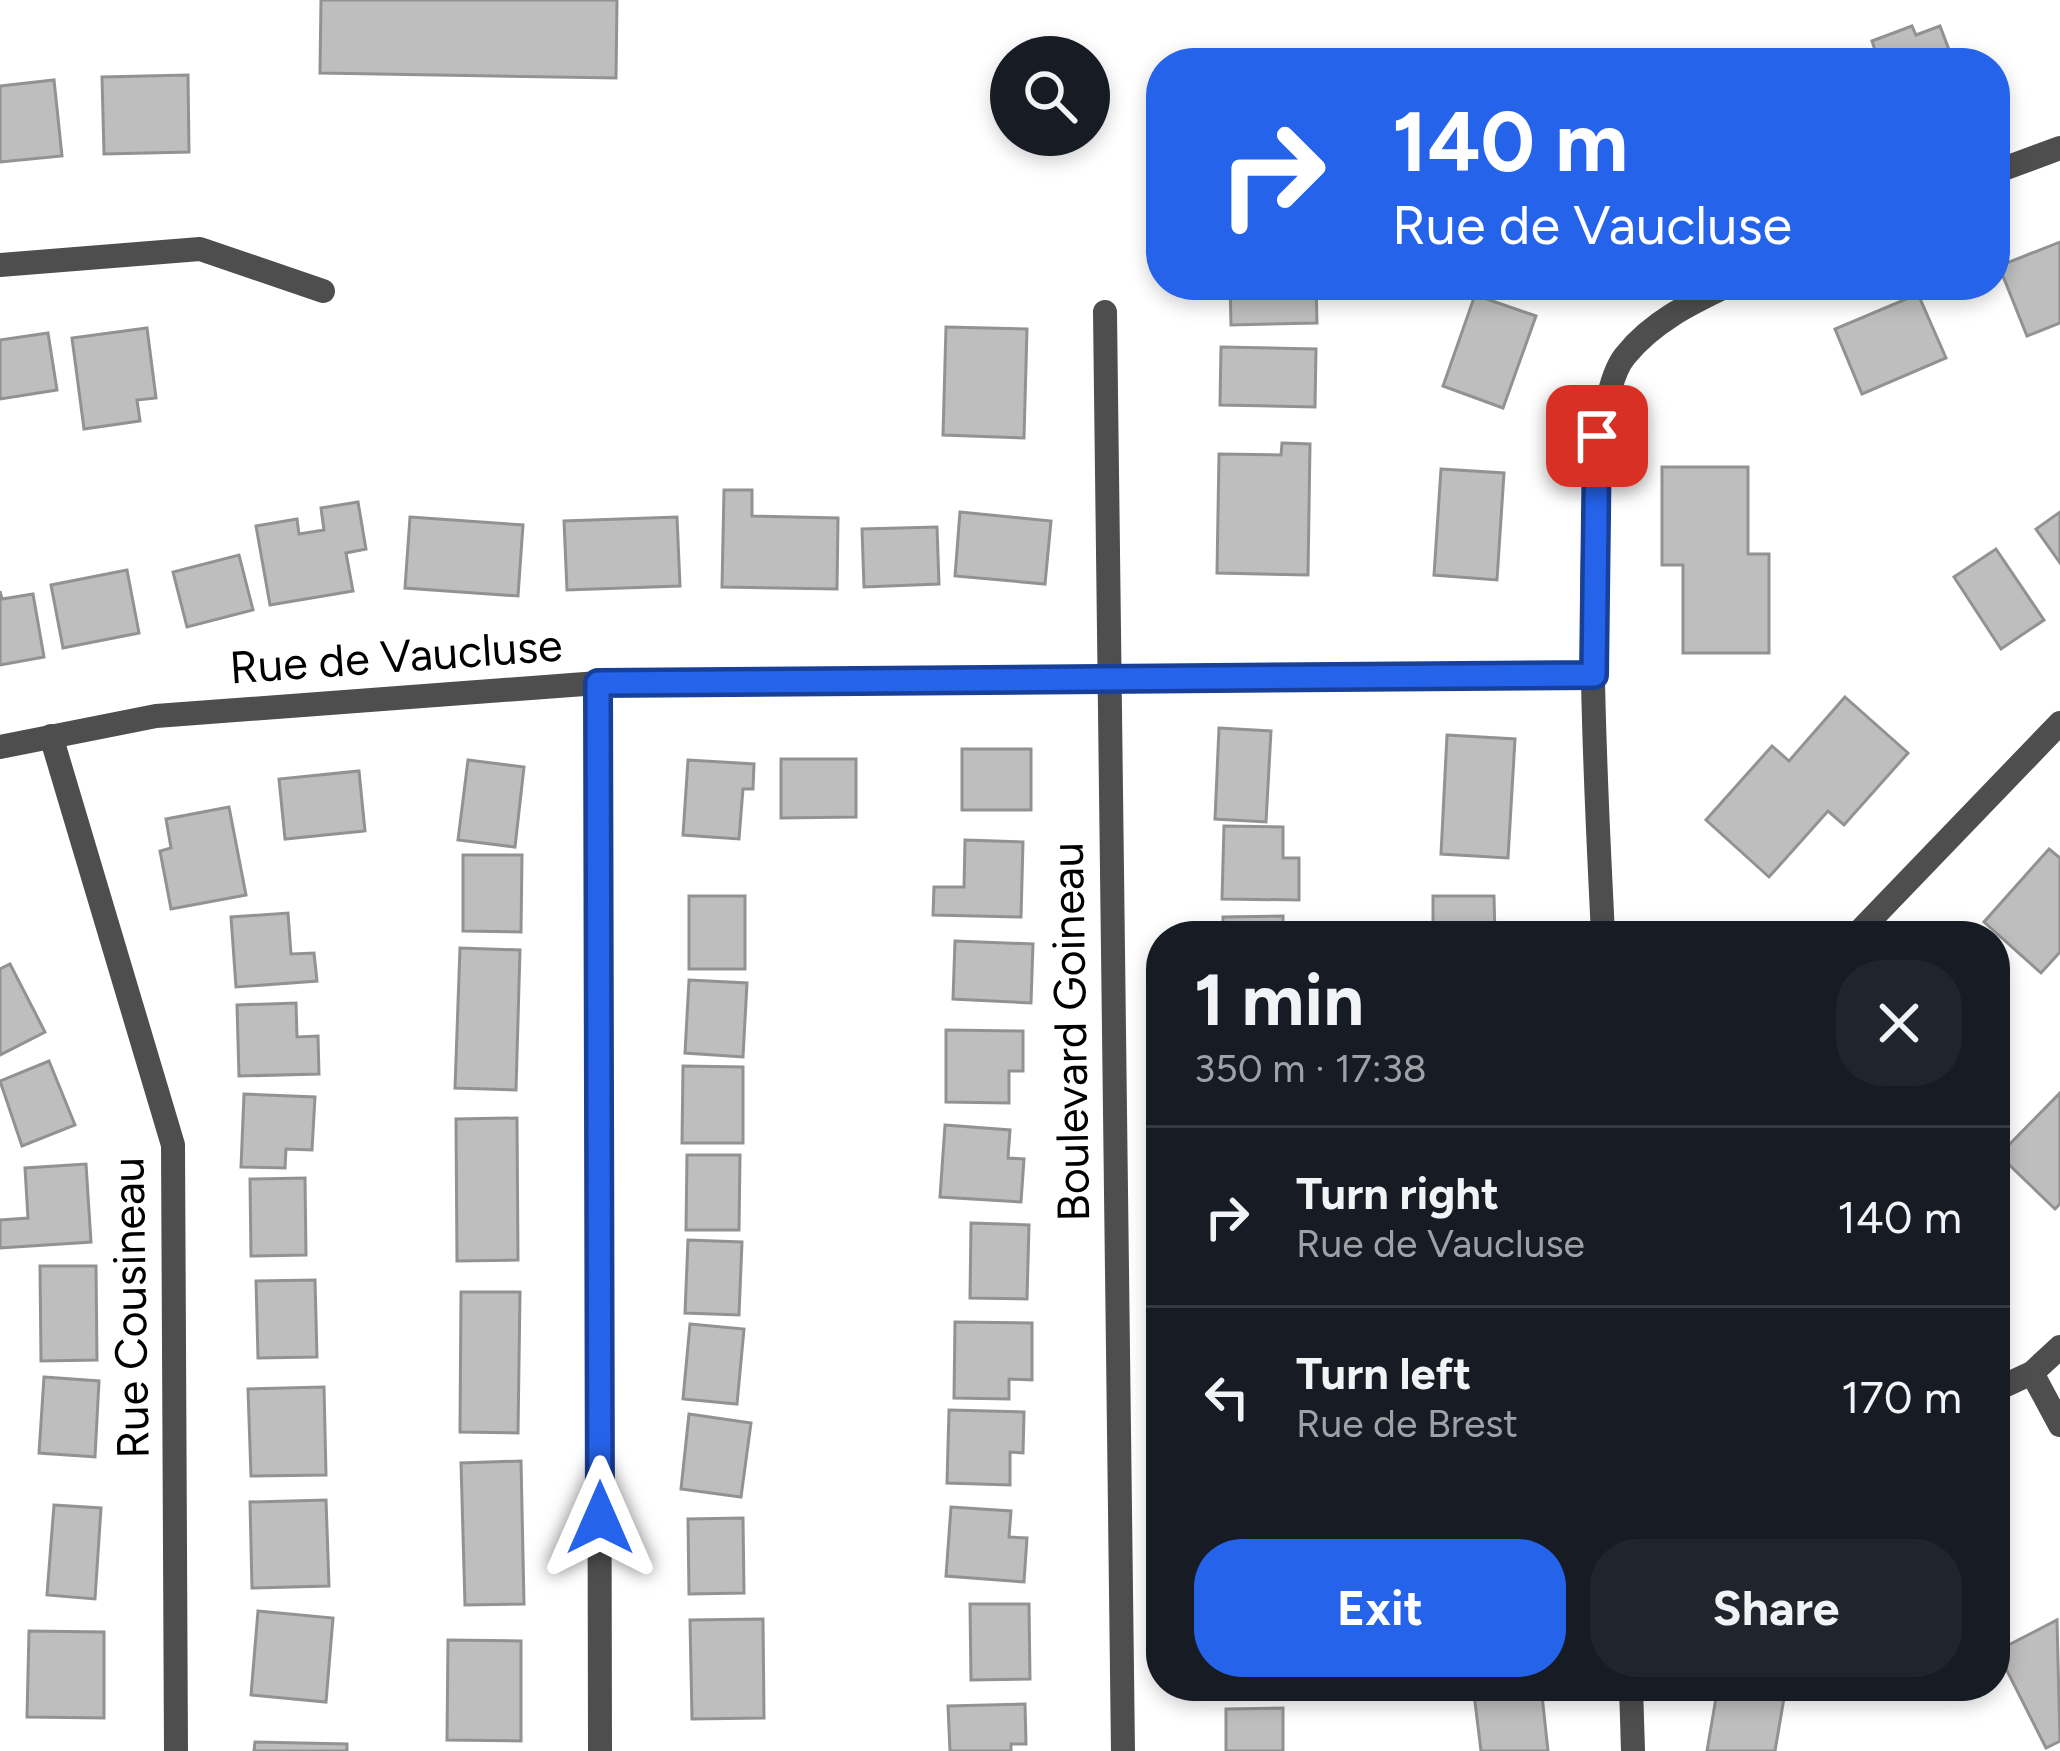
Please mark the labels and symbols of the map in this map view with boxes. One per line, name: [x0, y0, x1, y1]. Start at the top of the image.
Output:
pin: [1546, 385, 1648, 487]
street label: Rue de Vaucluse: [228, 617, 564, 695]
street label: Boulevard Goineau: [1040, 842, 1100, 1222]
street label: Rue Cousineau: [100, 1157, 160, 1459]
position arrow: [537, 1455, 663, 1581]

